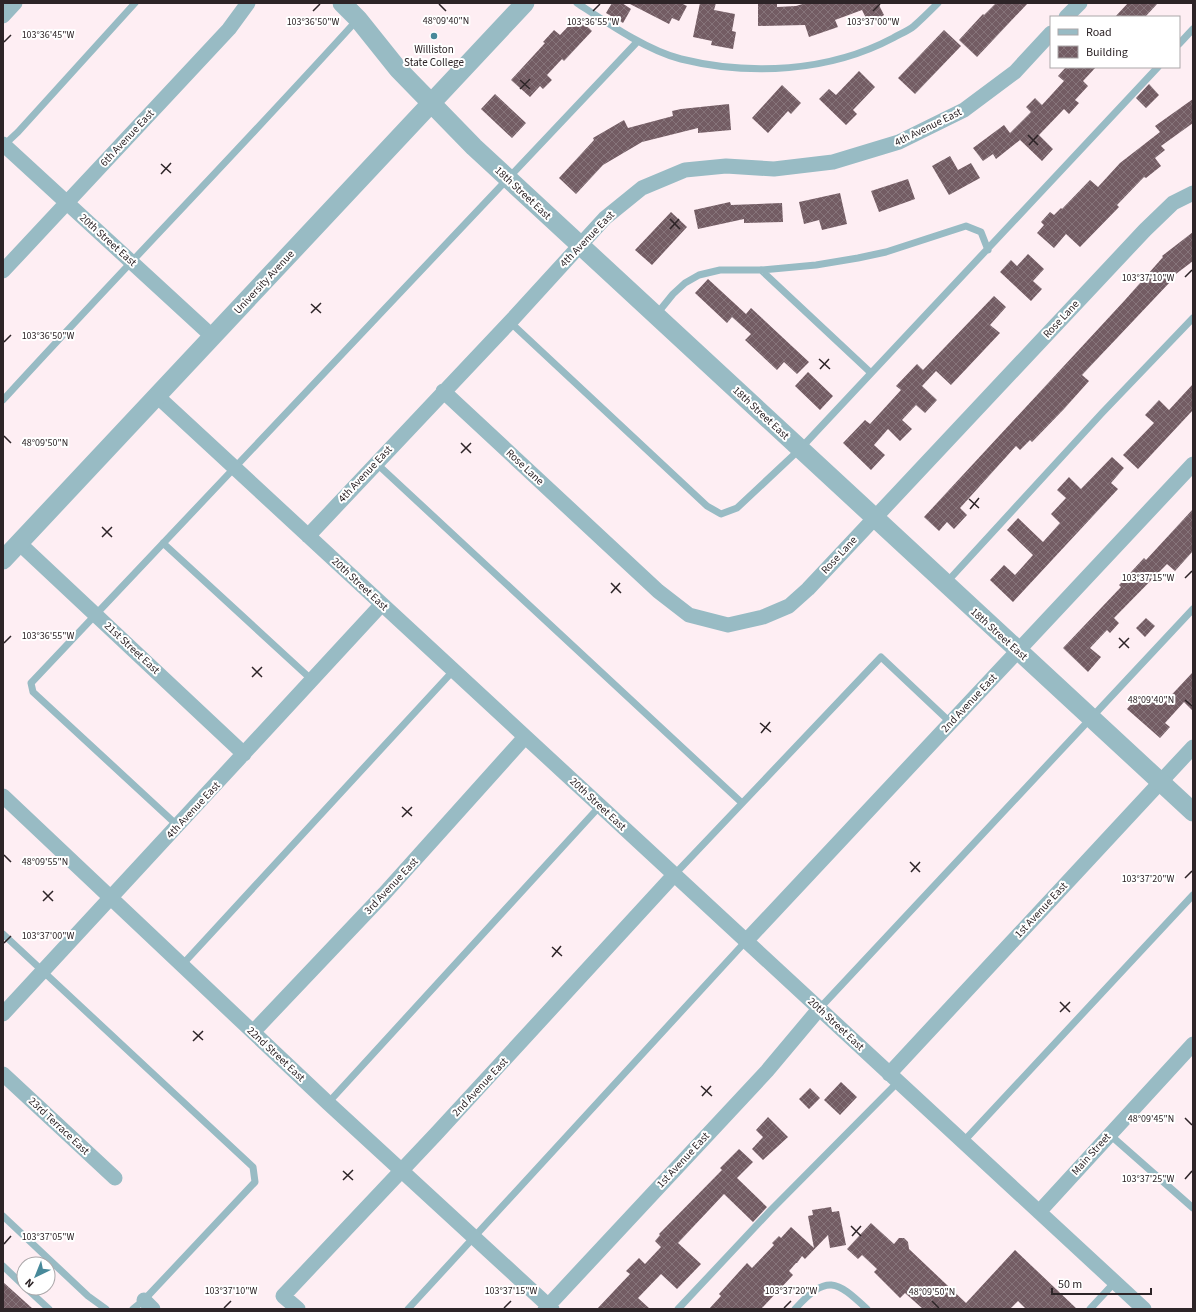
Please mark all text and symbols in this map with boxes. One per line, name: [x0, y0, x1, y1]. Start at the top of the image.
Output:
text: 48°09'40"N: [423, 14, 469, 28]
text: 103°36'50"W: [287, 15, 339, 29]
text: 103°36'55"W: [567, 15, 619, 29]
text: 103°37'00"W: [847, 15, 899, 29]
legend: [1050, 16, 1180, 68]
text: Road: [1086, 24, 1112, 41]
text: 103°36'45"W: [22, 28, 74, 42]
marker: Williston State College: [429, 31, 439, 41]
place label: Williston State College: [404, 42, 464, 70]
text: Building: [1086, 44, 1128, 61]
street label: 4th Avenue East: [892, 104, 964, 150]
street label: 6th Avenue East: [97, 106, 158, 170]
street label: 18th Street East: [492, 163, 555, 223]
street label: 4th Avenue East: [556, 207, 618, 270]
street label: 20th Street East: [76, 210, 140, 270]
street label: University Avenue: [230, 246, 298, 317]
text: 103°37'10"W: [1122, 271, 1174, 285]
street label: Rose Lane: [1040, 296, 1083, 341]
text: 103°36'50"W: [22, 329, 74, 343]
street label: 18th Street East: [730, 383, 793, 443]
text: 48°09'50"N: [22, 436, 68, 450]
street label: 4th Avenue East: [335, 442, 396, 506]
street label: Rose Lane: [503, 446, 548, 489]
street label: Rose Lane: [818, 532, 861, 577]
street label: 20th Street East: [329, 554, 392, 614]
text: 103°37'15"W: [1122, 571, 1174, 585]
street label: 18th Street East: [967, 604, 1031, 664]
street label: 21st Street East: [101, 618, 163, 678]
text: 103°36'55"W: [22, 629, 74, 643]
street label: 2nd Avenue East: [938, 670, 1000, 736]
text: 48°09'40"N: [1128, 693, 1174, 707]
street label: 20th Street East: [567, 774, 630, 834]
street label: 4th Avenue East: [163, 778, 224, 842]
street label: 3rd Avenue East: [361, 854, 422, 918]
text: 48°09'55"N: [22, 855, 68, 869]
text: 103°37'20"W: [1122, 872, 1174, 886]
street label: 1st Avenue East: [1011, 879, 1071, 941]
text: 103°37'00"W: [22, 929, 74, 943]
street label: 20th Street East: [805, 994, 868, 1054]
street label: 22nd Street East: [244, 1023, 309, 1085]
street label: 2nd Avenue East: [449, 1054, 511, 1120]
street label: 23rd Terrace East: [25, 1094, 93, 1158]
text: 48°09'45"N: [1128, 1112, 1174, 1126]
street label: 1st Avenue East: [653, 1129, 713, 1191]
street label: Main Street: [1068, 1129, 1114, 1178]
text: 103°37'25"W: [1122, 1172, 1174, 1186]
text: 103°37'05"W: [22, 1230, 74, 1244]
north arrow: [16, 1256, 56, 1296]
scale bar: [1052, 1270, 1151, 1296]
text: N: [22, 1275, 37, 1291]
text: 50 m: [1058, 1276, 1082, 1293]
text: 103°37'10"W: [205, 1284, 257, 1298]
text: 103°37'15"W: [485, 1284, 537, 1298]
text: 103°37'20"W: [765, 1284, 817, 1298]
text: 48°09'50"N: [909, 1285, 955, 1299]

